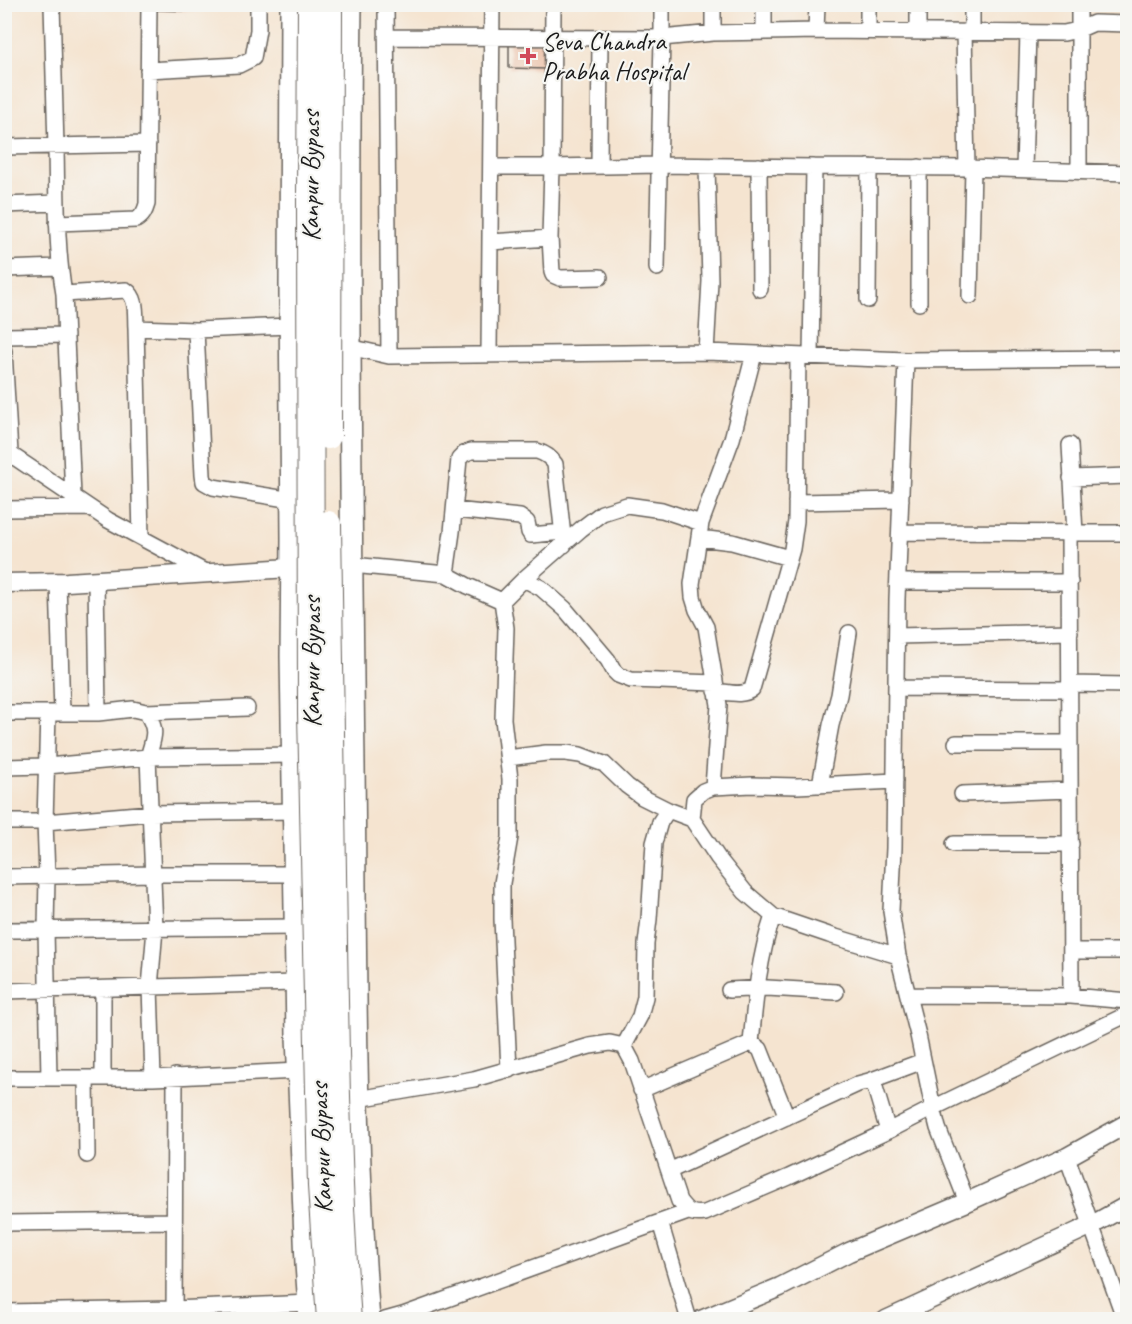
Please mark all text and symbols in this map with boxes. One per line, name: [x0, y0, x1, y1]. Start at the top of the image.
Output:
place label: Seva Chandra Prabha Hospital: [542, 25, 690, 88]
marker: Seva Chandra Prabha Hospital: [519, 47, 537, 65]
street label: Kanpur Bypass: [294, 109, 327, 241]
street label: Kanpur Bypass: [295, 595, 328, 727]
street label: Kanpur Bypass: [302, 1080, 340, 1214]

